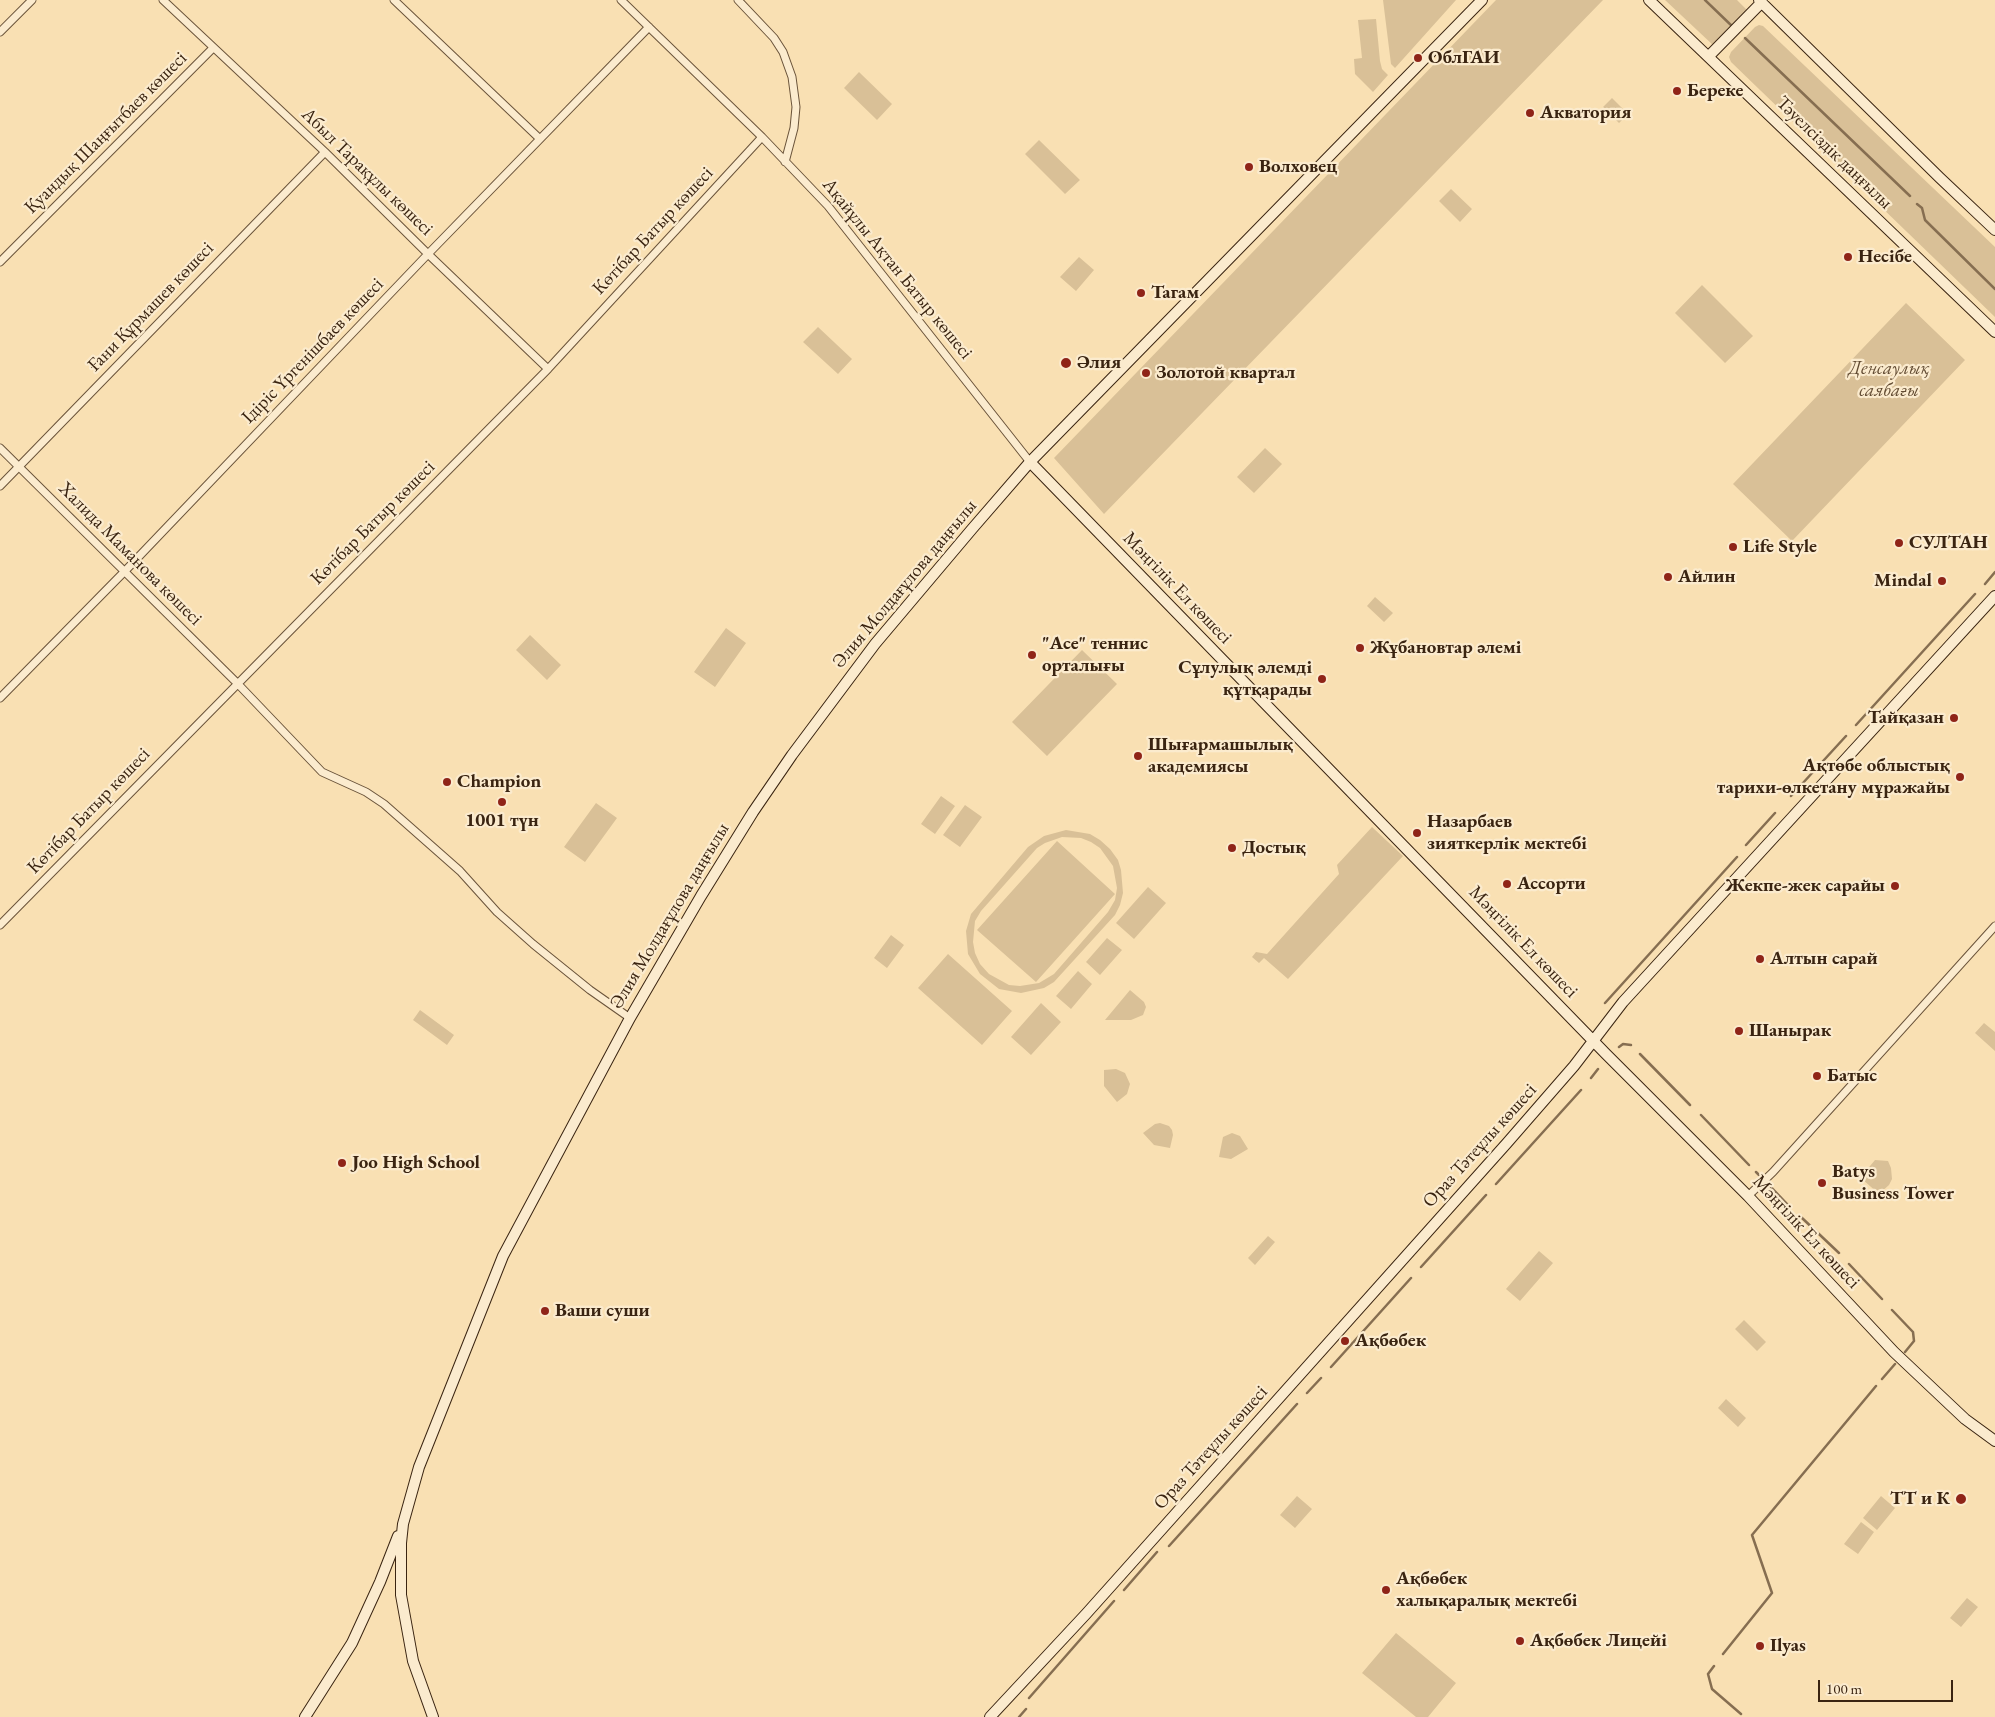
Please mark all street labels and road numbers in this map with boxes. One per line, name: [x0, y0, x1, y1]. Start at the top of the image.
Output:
street label: Қуандық Шаңғытбаев көшесі: [20, 47, 192, 219]
street label: Тәуелсіздік даңғылы: [1771, 92, 1897, 214]
street label: Абыл Тарақұлы көшесі: [297, 103, 437, 241]
street label: Көтібар Батыр көшесі: [588, 162, 718, 300]
street label: Ақайұлы Ақтан Батыр көшесі: [817, 174, 977, 364]
street label: Ғани Құрмашев көшесі: [83, 238, 219, 376]
street label: Ідіріс Үргенішбаев көшесі: [237, 273, 389, 429]
street label: Көтібар Батыр көшесі: [306, 456, 440, 590]
street label: Халида Маманова көшесі: [53, 477, 207, 631]
street label: Әлия Молдағұлова даңғылы: [828, 495, 982, 673]
street label: Мәңгілік Ел көшесі: [1118, 527, 1236, 649]
street label: Көтібар Батыр көшесі: [23, 743, 155, 879]
street label: Әлия Молдағұлова даңғылы: [606, 819, 734, 1013]
street label: Мәңгілік Ел көшесі: [1464, 881, 1582, 1003]
street label: Ораз Тәтеұлы көшесі: [1418, 1079, 1542, 1213]
street label: Мәңгілік Ел көшесі: [1747, 1170, 1865, 1294]
street label: Ораз Тәтеұлы көшесі: [1149, 1381, 1273, 1515]

